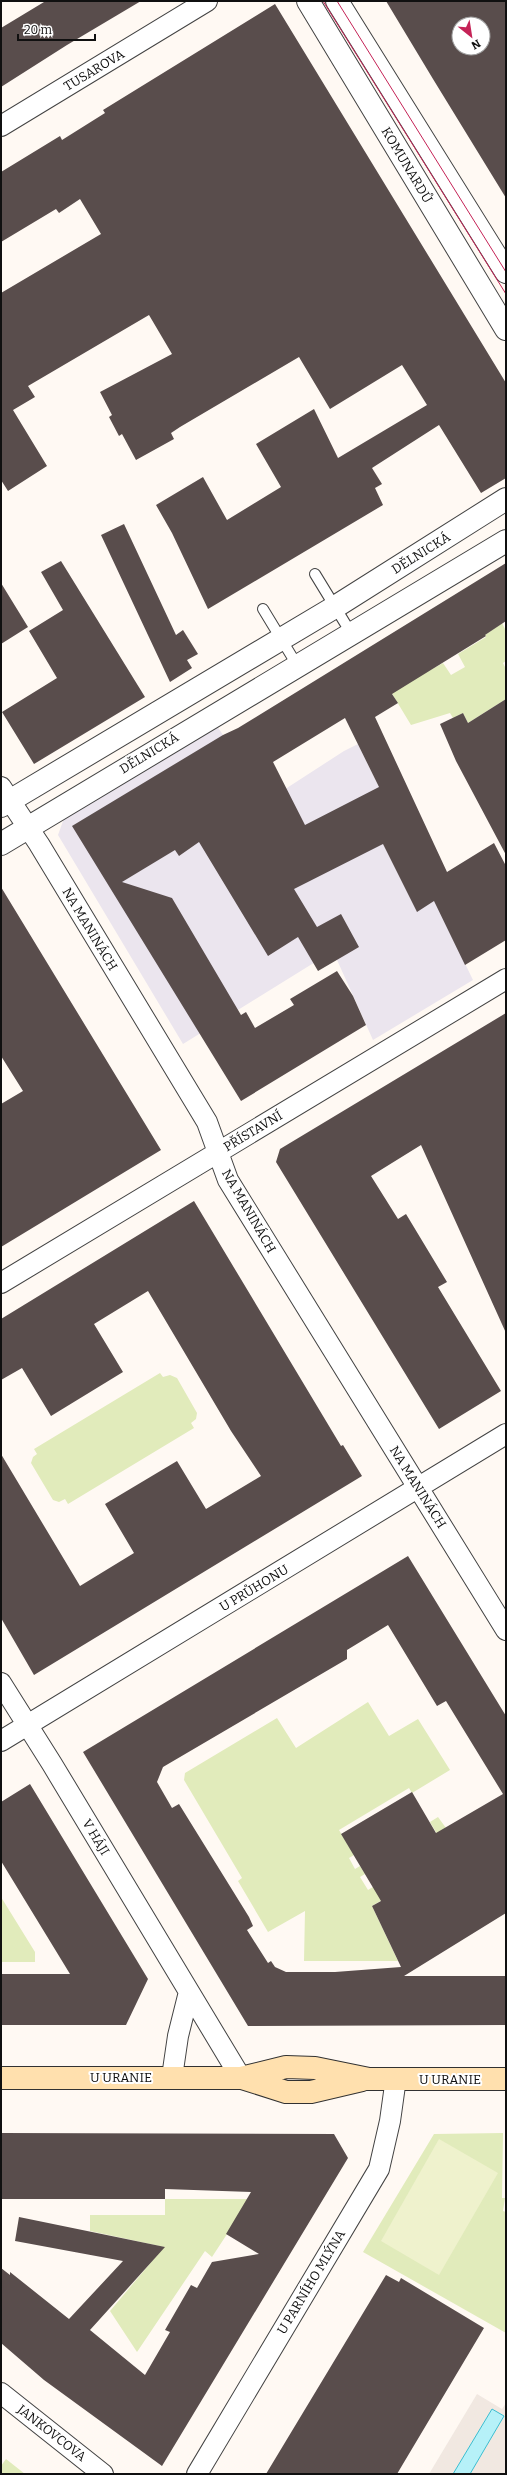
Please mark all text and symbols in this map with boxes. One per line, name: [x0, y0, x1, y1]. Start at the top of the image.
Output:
scale bar: [18, 16, 95, 42]
north arrow: [451, 16, 491, 56]
text: 20 m: [24, 23, 53, 37]
text: N: [468, 36, 483, 52]
street label: TUSAROVA: [61, 46, 128, 94]
street label: KOMUNARDŮ: [379, 124, 436, 206]
street label: DĚLNICKÁ: [389, 529, 454, 577]
street label: DĚLNICKÁ: [117, 729, 182, 776]
street label: NA MANINÁCH: [59, 885, 121, 973]
street label: PŘÍSTAVNÍ: [221, 1108, 285, 1154]
street label: NA MANINÁCH: [219, 1166, 279, 1256]
street label: NA MANINÁCH: [387, 1443, 449, 1531]
street label: U PRŮHONU: [217, 1561, 291, 1614]
street label: V HÁJI: [79, 1816, 113, 1858]
street label: U URANIE: [90, 2070, 152, 2085]
street label: U URANIE: [419, 2072, 481, 2087]
street label: U PARNÍHO MLÝNA: [274, 2226, 348, 2337]
street label: JANKOVCOVA: [14, 2401, 90, 2465]

